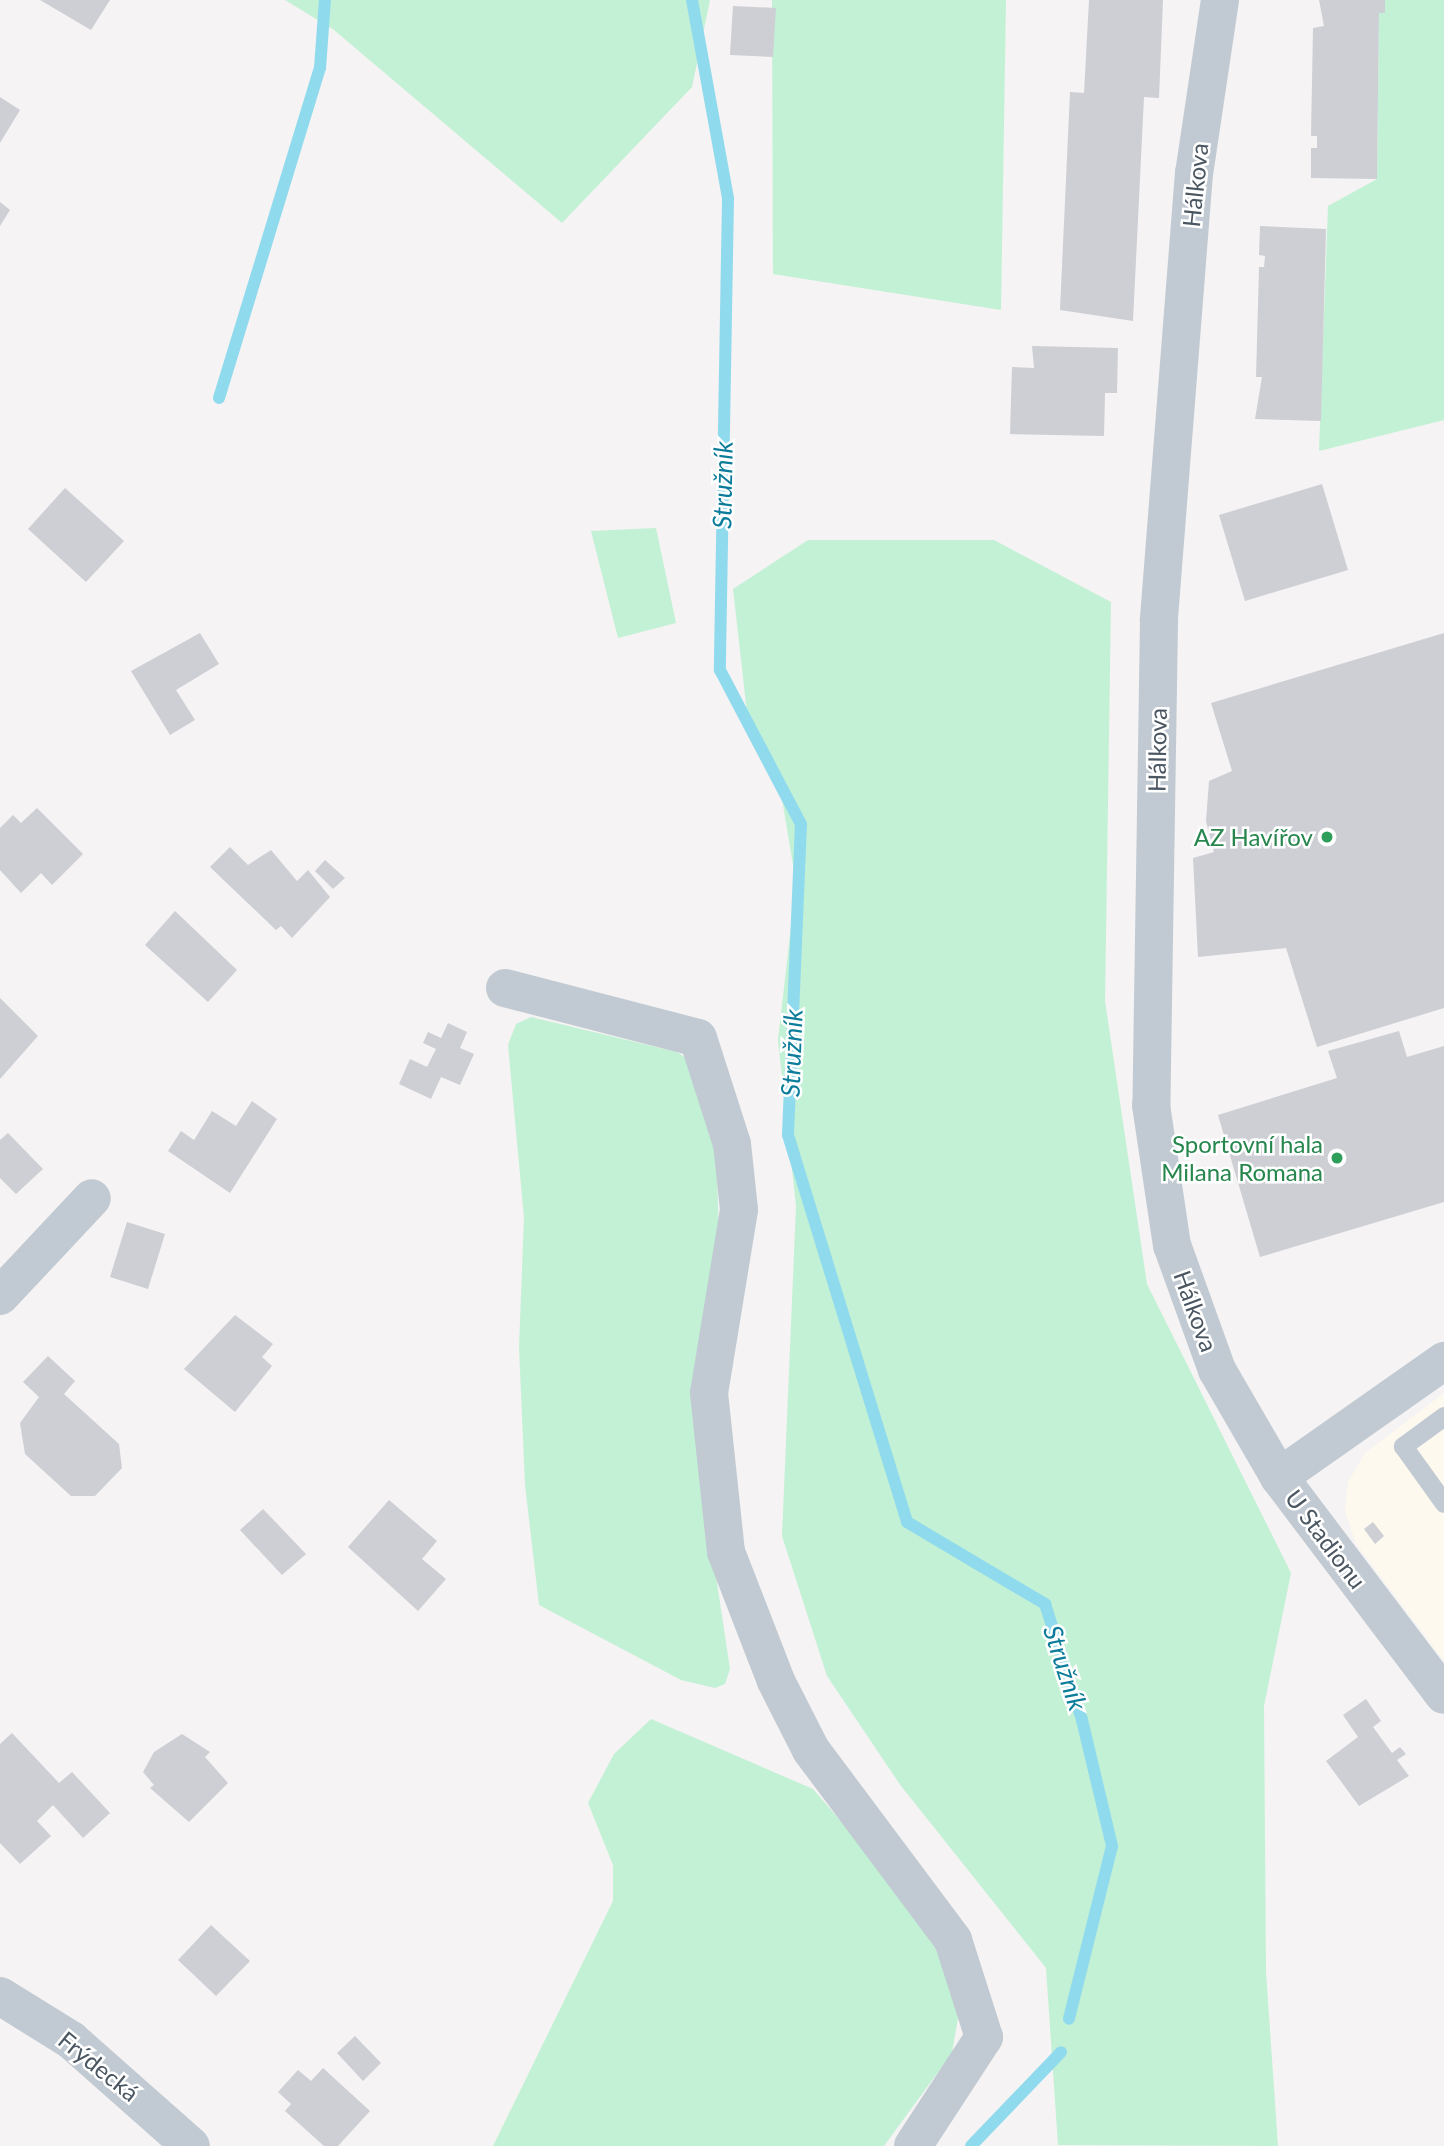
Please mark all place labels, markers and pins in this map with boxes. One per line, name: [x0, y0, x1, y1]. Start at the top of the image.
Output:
place label: AZ Havířov: [1194, 823, 1313, 851]
marker: AZ Havířov: [1319, 829, 1335, 845]
place label: Sportovní hala Milana Romana: [1161, 1130, 1323, 1186]
marker: Sportovní hala Milana Romana: [1329, 1150, 1345, 1166]

